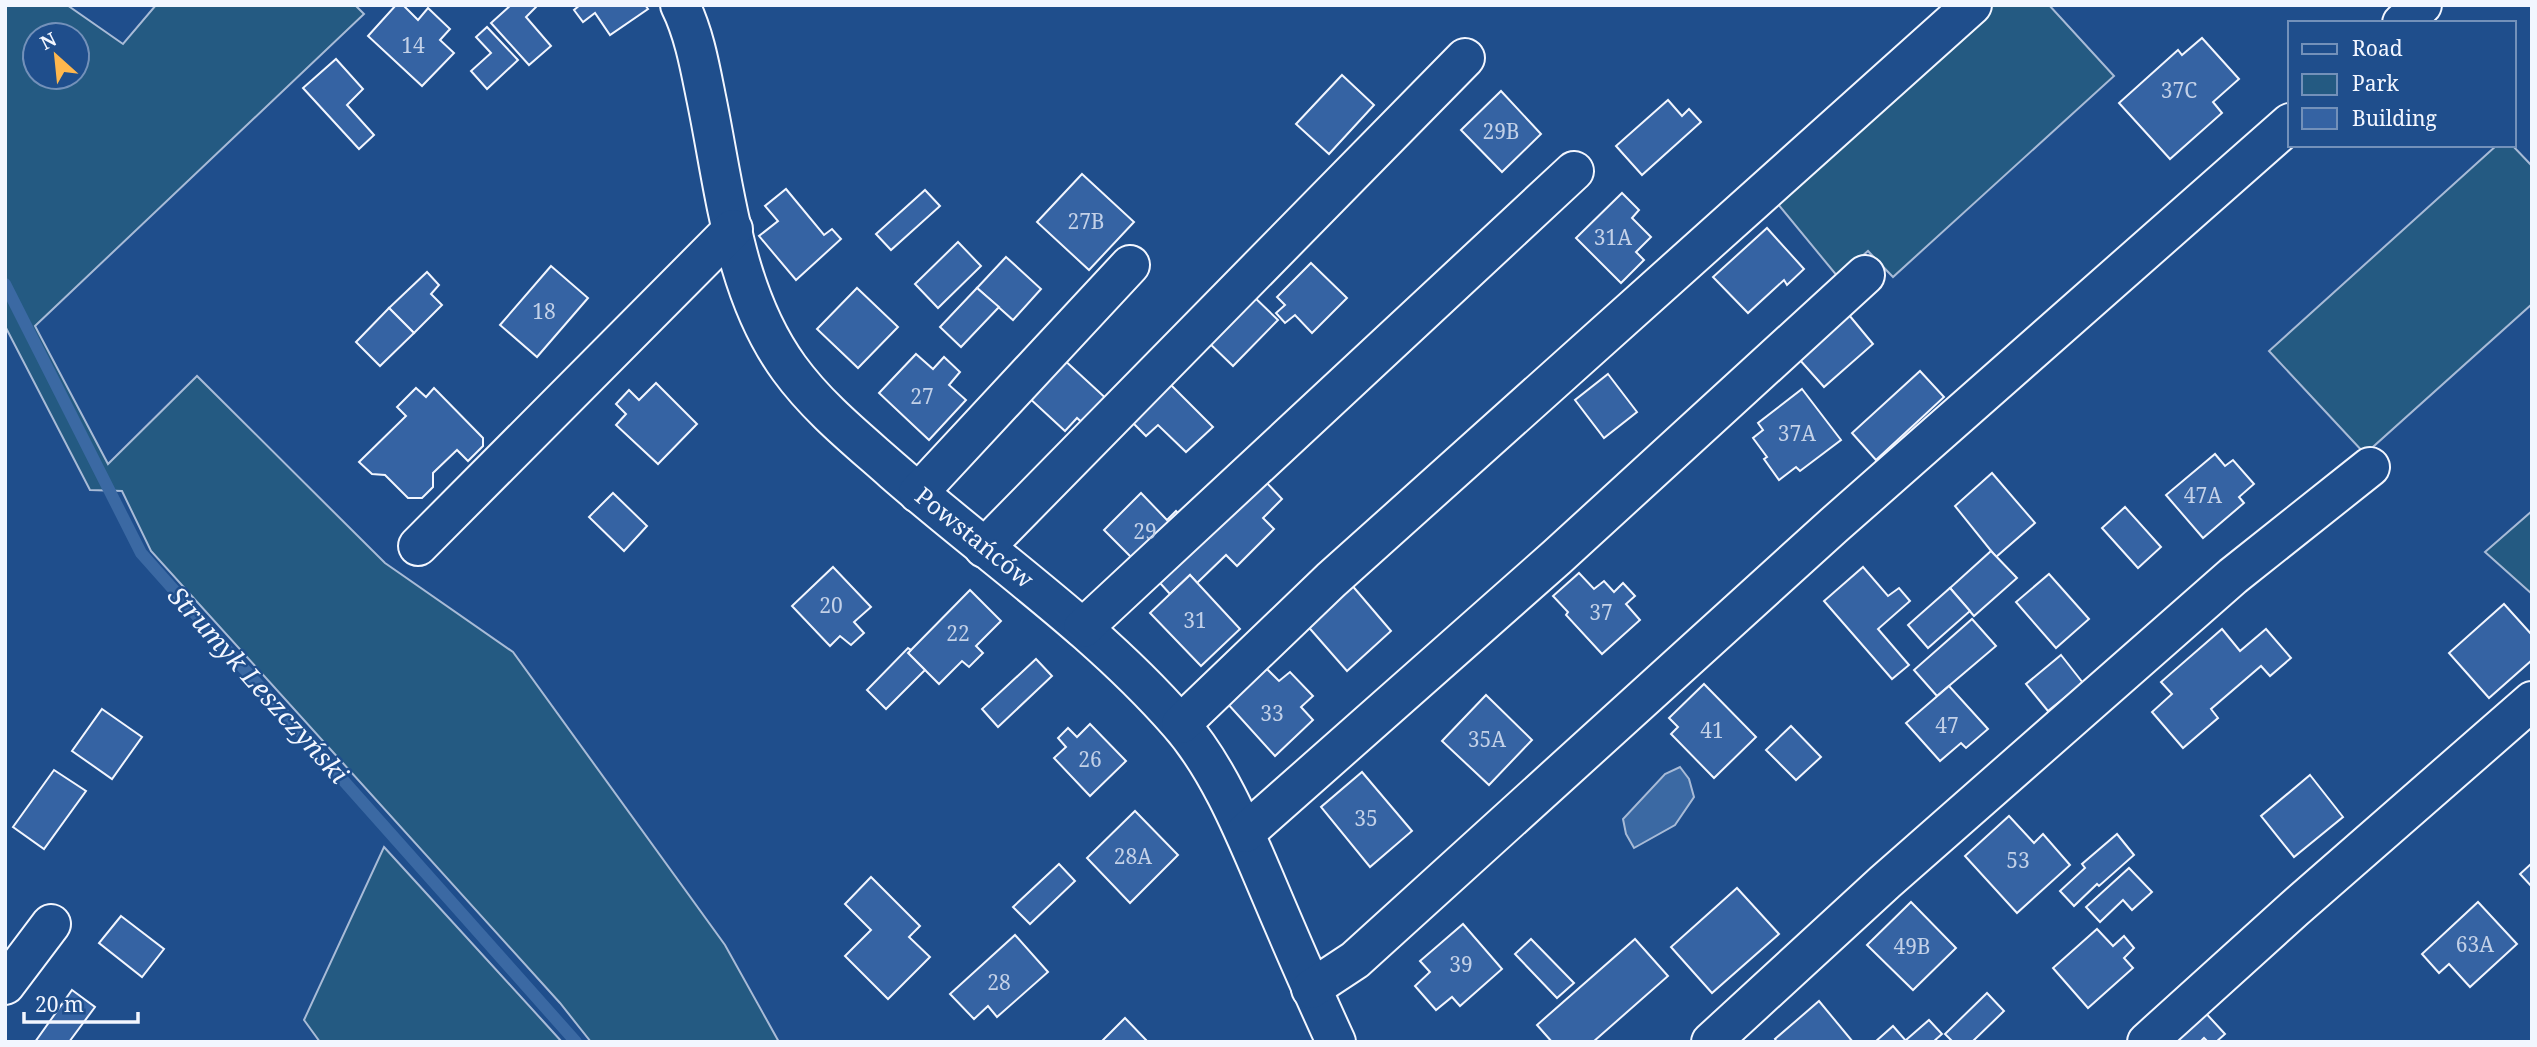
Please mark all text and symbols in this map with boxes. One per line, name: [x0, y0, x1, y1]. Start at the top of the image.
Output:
north arrow: [21, 21, 91, 91]
legend: [2288, 21, 2516, 147]
text: N: [36, 26, 61, 56]
house number: 14: [401, 31, 425, 59]
text: Road: [2352, 34, 2403, 62]
text: Park: [2352, 69, 2399, 97]
house number: 37C: [2161, 76, 2197, 104]
text: Building: [2352, 104, 2437, 132]
house number: 29B: [1482, 117, 1520, 145]
house number: 27B: [1067, 207, 1105, 235]
house number: 31A: [1594, 223, 1632, 251]
house number: 18: [532, 297, 556, 325]
house number: 27: [910, 382, 934, 410]
house number: 37A: [1778, 419, 1816, 447]
street label: Powstańców: [909, 479, 1041, 595]
house number: 47A: [2184, 481, 2222, 509]
house number: 29: [1133, 517, 1157, 545]
water label: Strumyk Leszczyński: [160, 578, 357, 791]
house number: 20: [819, 591, 843, 619]
house number: 37: [1589, 598, 1613, 626]
house number: 31: [1183, 606, 1207, 634]
house number: 22: [946, 619, 970, 647]
house number: 33: [1260, 699, 1284, 727]
house number: 47: [1935, 711, 1959, 739]
house number: 41: [1700, 716, 1724, 744]
house number: 35A: [1468, 725, 1506, 753]
house number: 26: [1078, 745, 1102, 773]
house number: 35: [1354, 804, 1378, 832]
house number: 28A: [1114, 842, 1152, 870]
house number: 53: [2006, 846, 2030, 874]
house number: 63A: [2456, 930, 2494, 958]
house number: 49B: [1893, 932, 1931, 960]
house number: 39: [1449, 950, 1473, 978]
house number: 28: [987, 968, 1011, 996]
scale bar: [24, 981, 138, 1025]
text: 20 m: [35, 990, 84, 1018]

